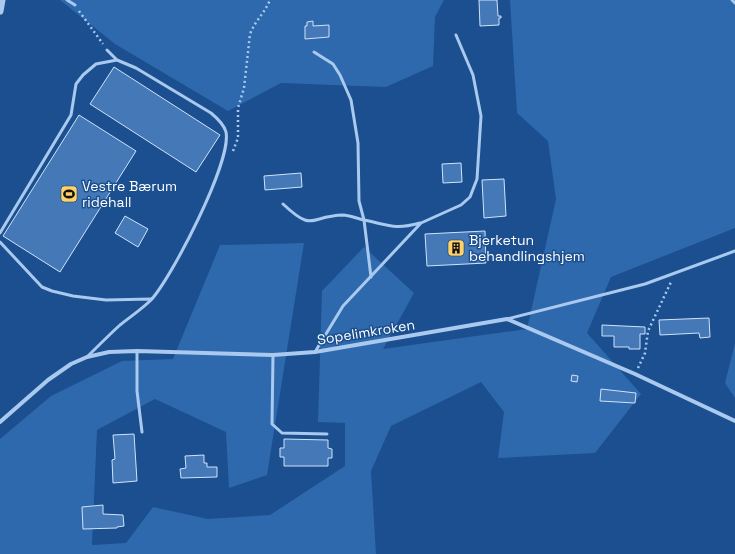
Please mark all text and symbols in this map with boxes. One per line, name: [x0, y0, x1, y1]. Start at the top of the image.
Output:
place label: Vestre Bærum ridehall: [82, 177, 177, 211]
sports icon: Vestre Bærum ridehall: [59, 184, 79, 204]
place label: Bjerketun behandlingshjem: [469, 231, 585, 265]
building icon: Bjerketun behandlingshjem: [446, 238, 466, 258]
street label: Sopelimkroken: [316, 315, 416, 349]

